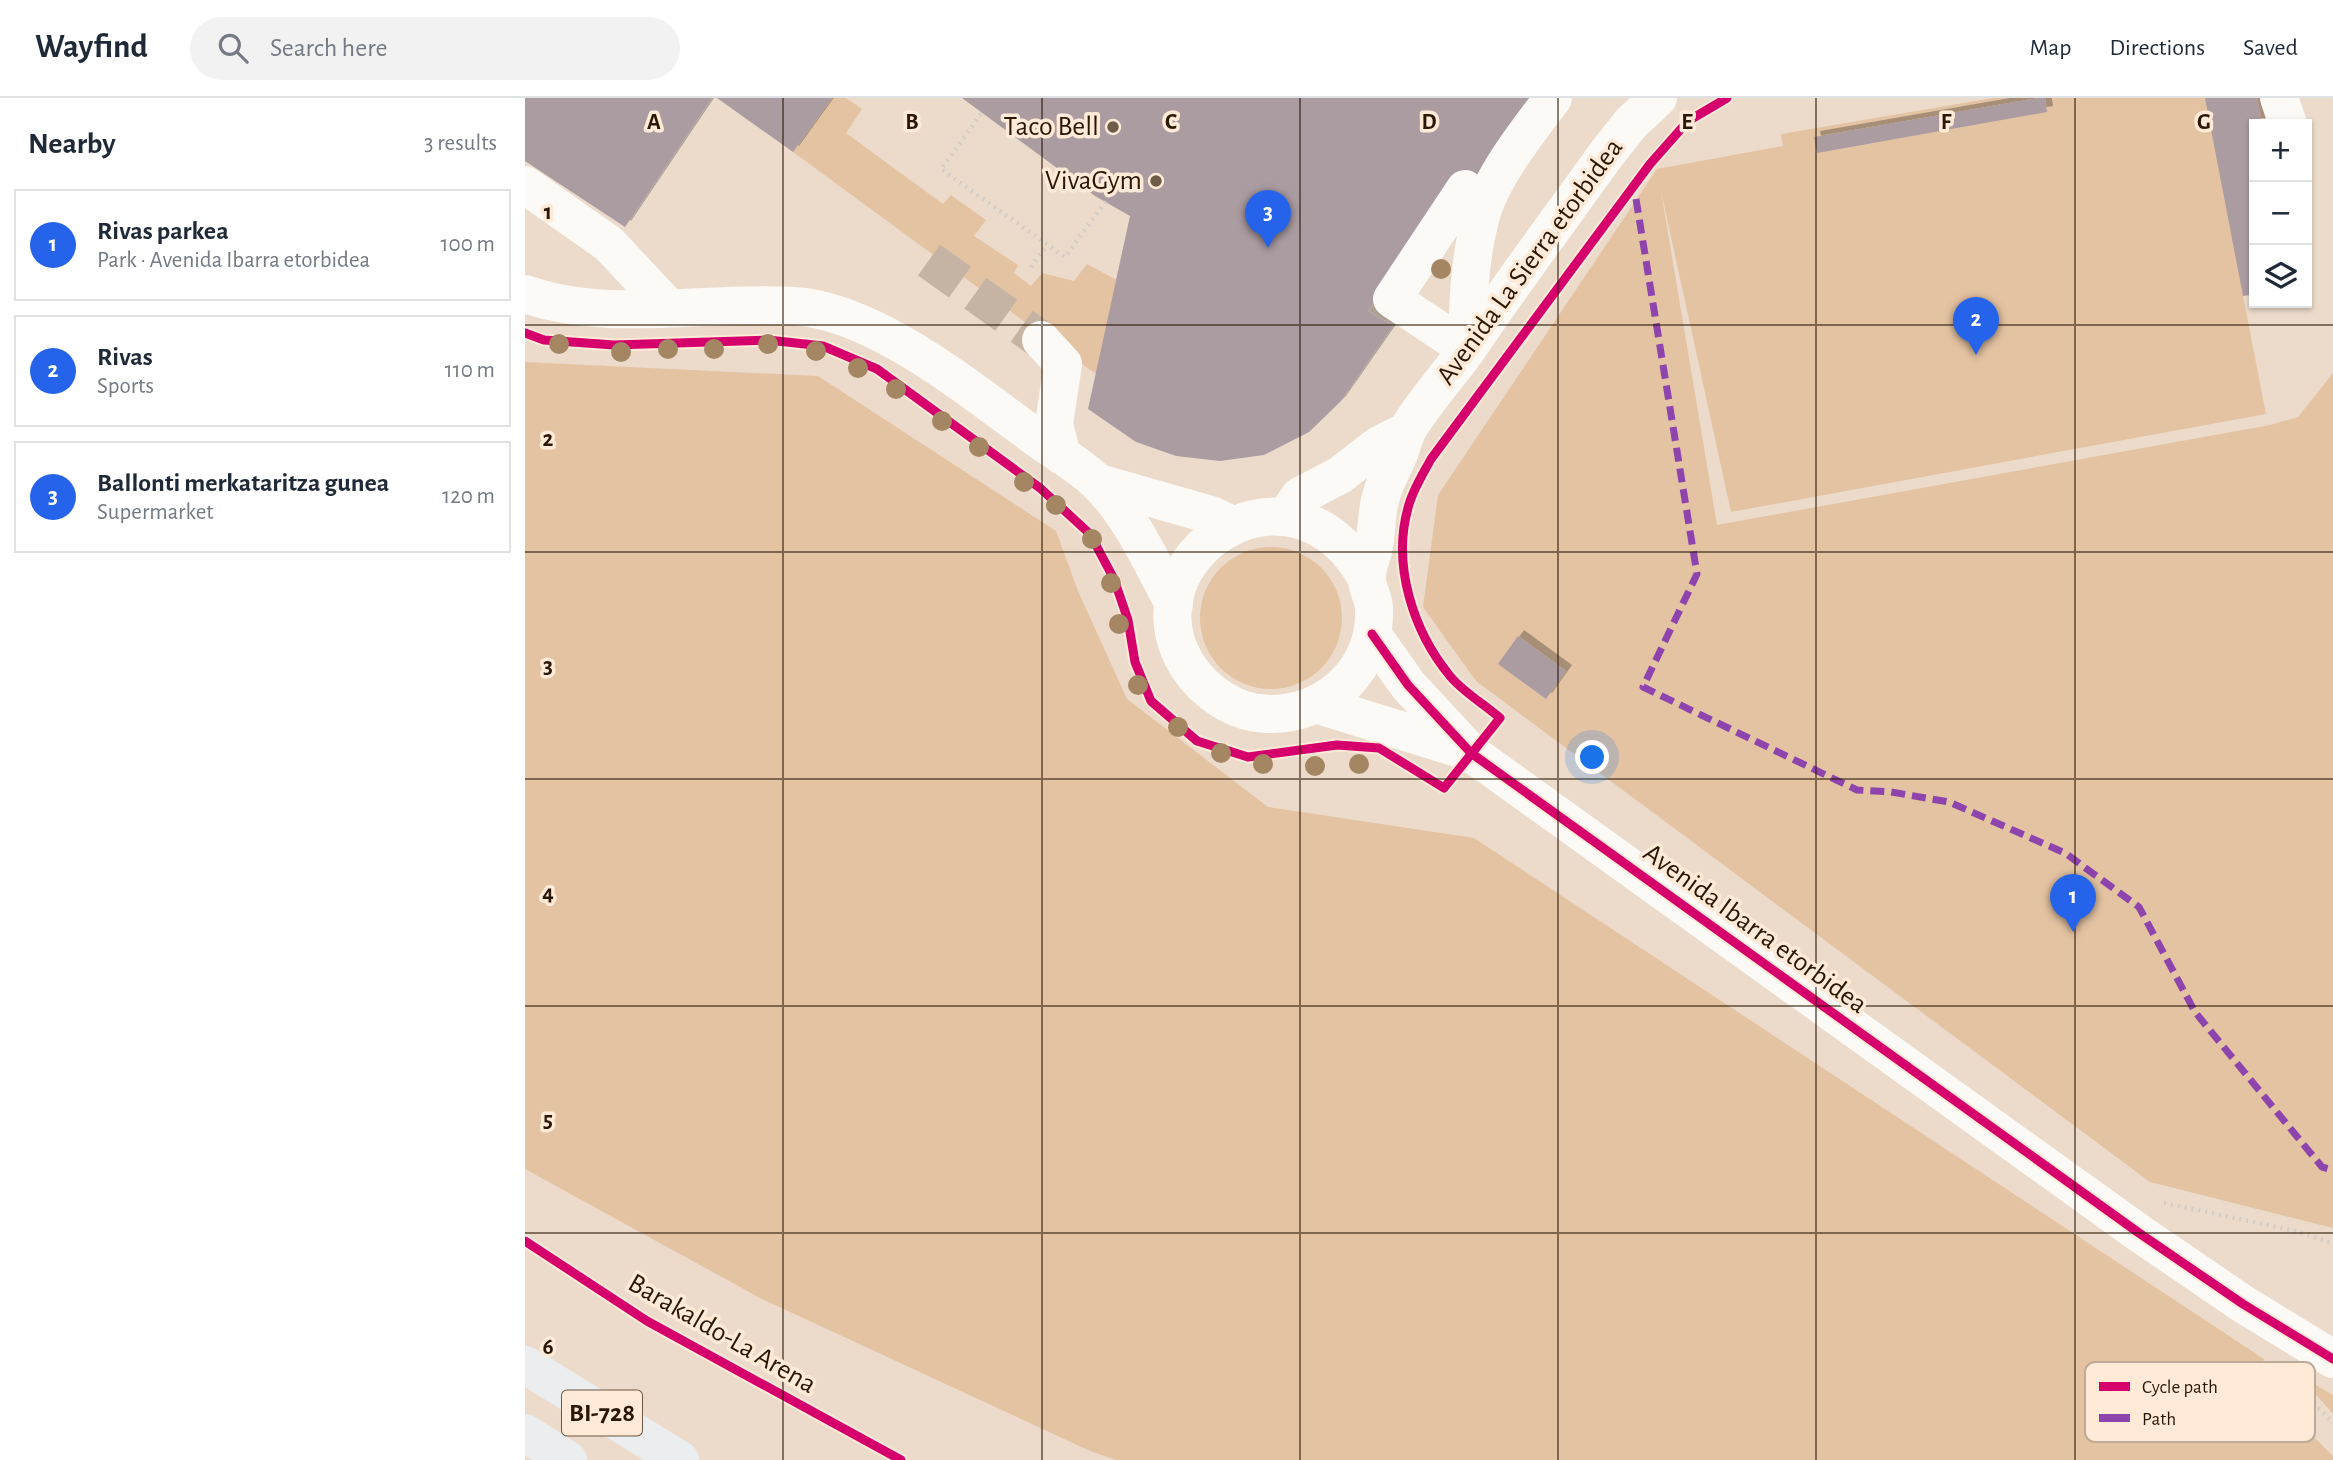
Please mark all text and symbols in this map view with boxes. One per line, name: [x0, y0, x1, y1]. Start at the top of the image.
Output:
search box: [190, 17, 680, 80]
icon: search: [214, 29, 252, 67]
text: Wayfind: [35, 31, 148, 64]
text: Search here: [270, 35, 387, 61]
text: Map: [2029, 36, 2071, 60]
text: Directions: [2109, 36, 2205, 60]
text: Saved: [2243, 36, 2298, 60]
text: A: [647, 111, 661, 134]
text: B: [905, 111, 919, 134]
text: C: [1165, 111, 1177, 134]
text: D: [1421, 111, 1437, 134]
text: E: [1681, 111, 1693, 134]
text: F: [1941, 111, 1952, 134]
text: G: [2197, 111, 2211, 134]
place label: Taco Bell: [1004, 113, 1099, 141]
marker: Taco Bell: [1105, 119, 1121, 135]
map controls: [2249, 119, 2312, 308]
button: +: [2249, 119, 2312, 182]
text: Nearby: [28, 129, 116, 159]
text: 3 results: [424, 132, 497, 155]
street label: Avenida La Sierra etorbidea: [1432, 134, 1628, 390]
place label: VivaGym: [1045, 167, 1142, 195]
marker: VivaGym: [1148, 173, 1164, 189]
button: −: [2249, 182, 2312, 245]
pin: 3: [1245, 190, 1291, 248]
text: 1: [544, 201, 552, 224]
text: Rivas parkea: [97, 218, 229, 244]
text: 1: [49, 233, 57, 256]
text: 100 m: [441, 233, 495, 256]
button: layers: [2249, 245, 2312, 308]
text: Park · Avenida Ibarra etorbidea: [97, 249, 370, 272]
pin: 2: [1953, 297, 1999, 355]
text: Rivas: [97, 344, 153, 370]
text: 2: [48, 359, 58, 382]
text: 110 m: [445, 359, 495, 382]
text: Sports: [97, 375, 154, 398]
text: 2: [543, 428, 554, 451]
text: Ballonti merkataritza gunea: [97, 470, 389, 496]
text: 3: [48, 485, 58, 508]
text: 120 m: [442, 485, 495, 508]
text: Supermarket: [97, 501, 214, 524]
text: 3: [543, 655, 553, 678]
your location: [1575, 740, 1609, 774]
street label: Avenida Ibarra etorbidea: [1638, 839, 1872, 1019]
pin: 1: [2050, 874, 2096, 932]
text: 4: [542, 882, 554, 905]
text: 5: [543, 1109, 553, 1132]
street label: Barakaldo-La Arena: [623, 1269, 821, 1399]
text: 6: [542, 1336, 554, 1359]
legend: [2085, 1362, 2315, 1442]
text: Cycle path: [2142, 1378, 2218, 1397]
road number: BI-728: [562, 1390, 642, 1436]
text: Path: [2142, 1410, 2176, 1429]

